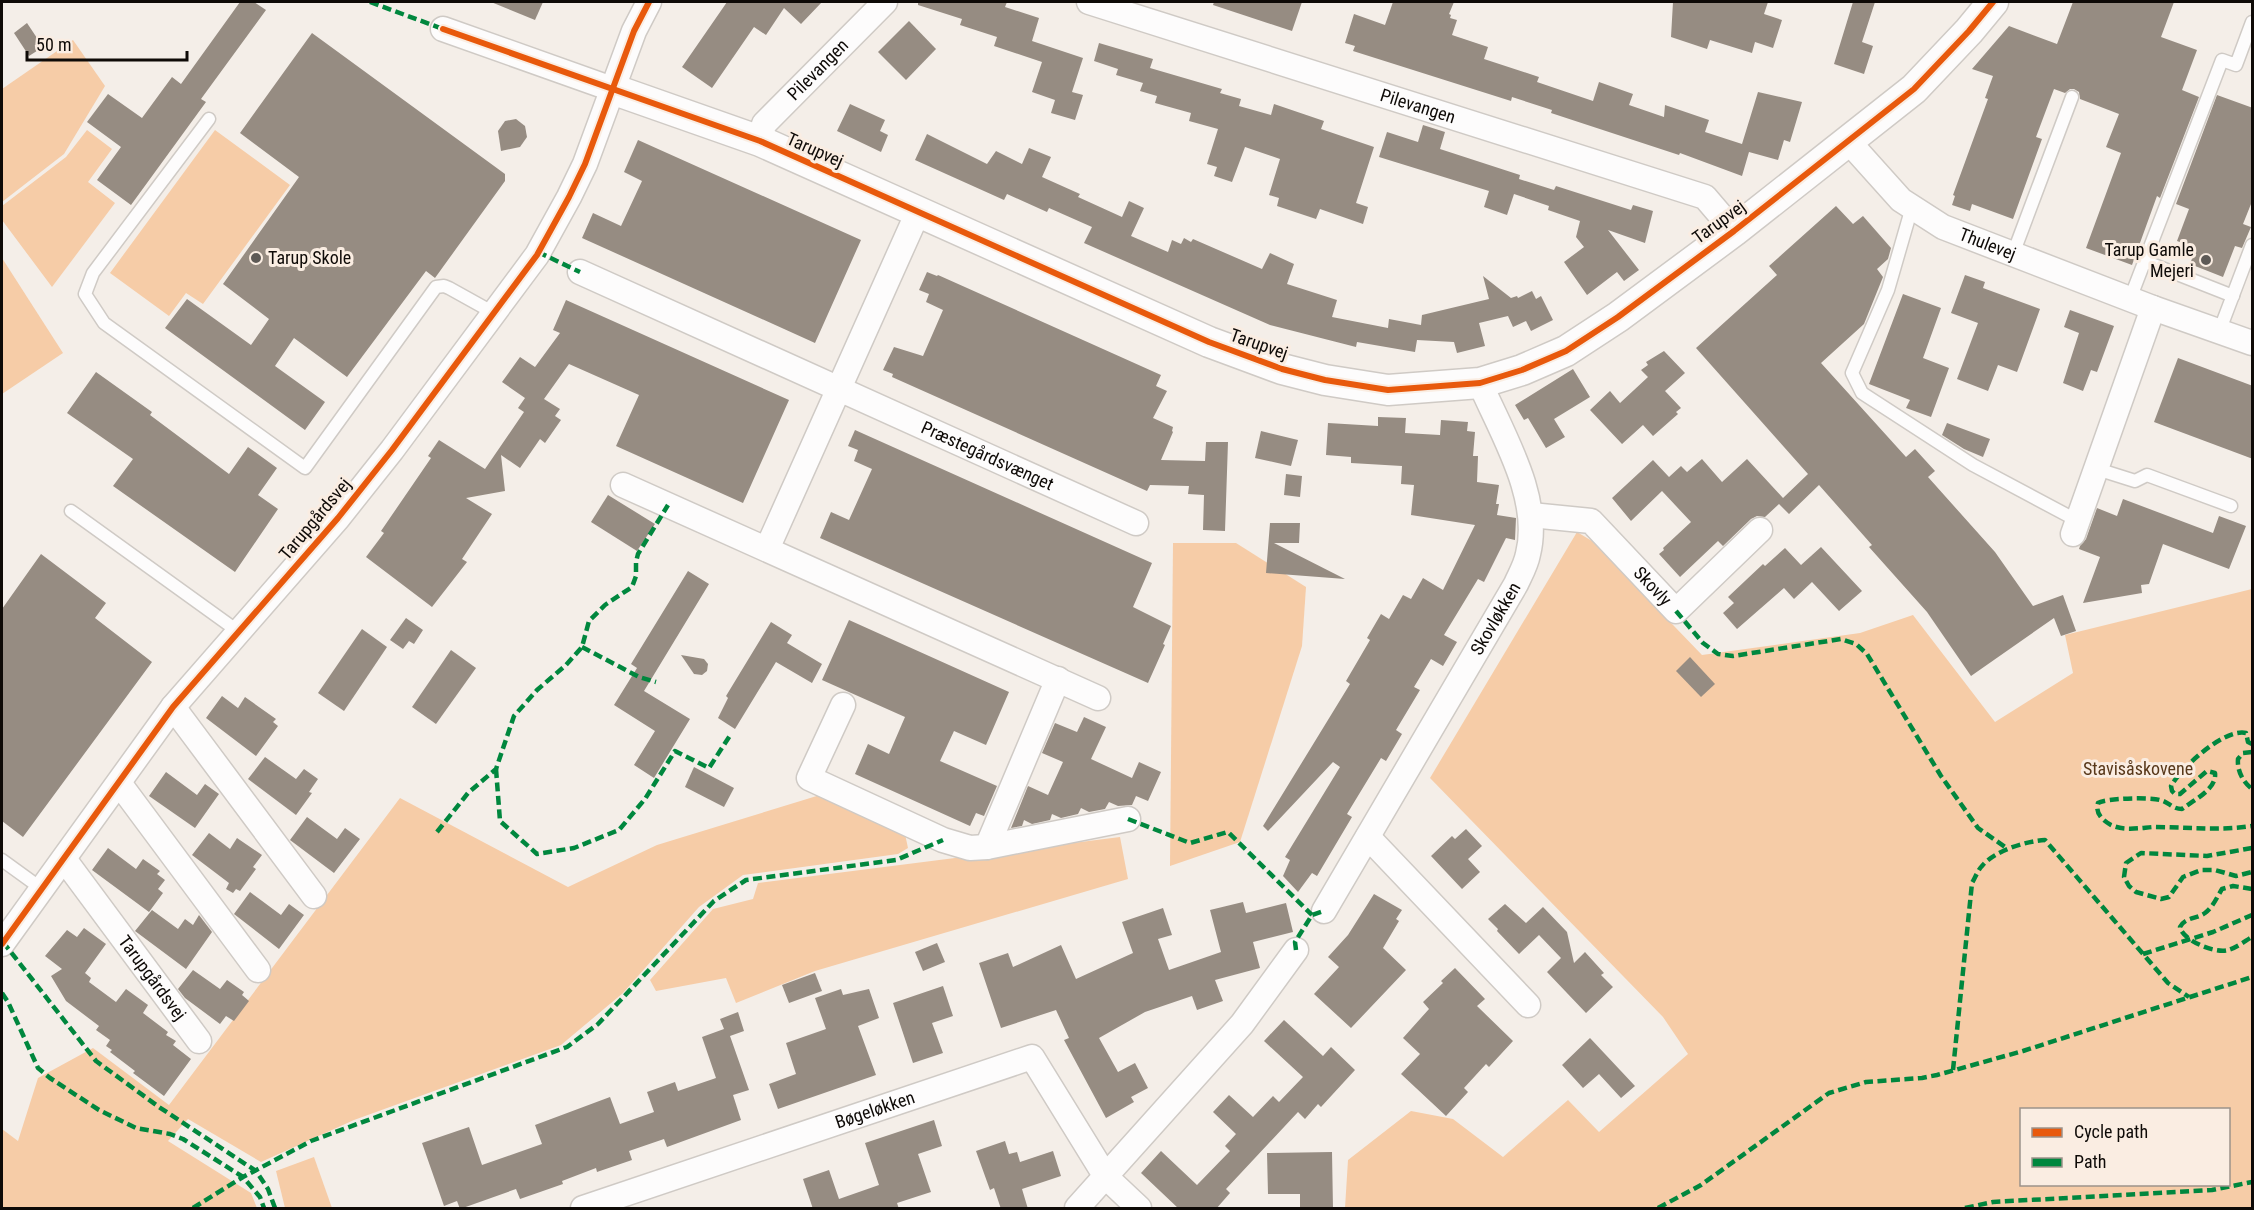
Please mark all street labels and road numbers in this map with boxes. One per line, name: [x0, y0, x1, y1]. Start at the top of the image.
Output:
street label: Pilevangen: [783, 34, 852, 104]
street label: Pilevangen: [1378, 84, 1458, 127]
street label: Tarupvej: [784, 128, 847, 171]
street label: Tarupvej: [1688, 195, 1749, 248]
street label: Thulevej: [1956, 223, 2019, 264]
street label: Tarupvej: [1227, 324, 1291, 363]
street label: Præstegårdsvænget: [918, 417, 1057, 494]
street label: Tarupgårdsvej: [274, 474, 355, 564]
street label: Skovly: [1630, 562, 1677, 610]
street label: Skovløkken: [1466, 578, 1525, 658]
street label: Tarupgårdsvej: [114, 931, 191, 1024]
street label: Bøgeløkken: [832, 1086, 917, 1132]

